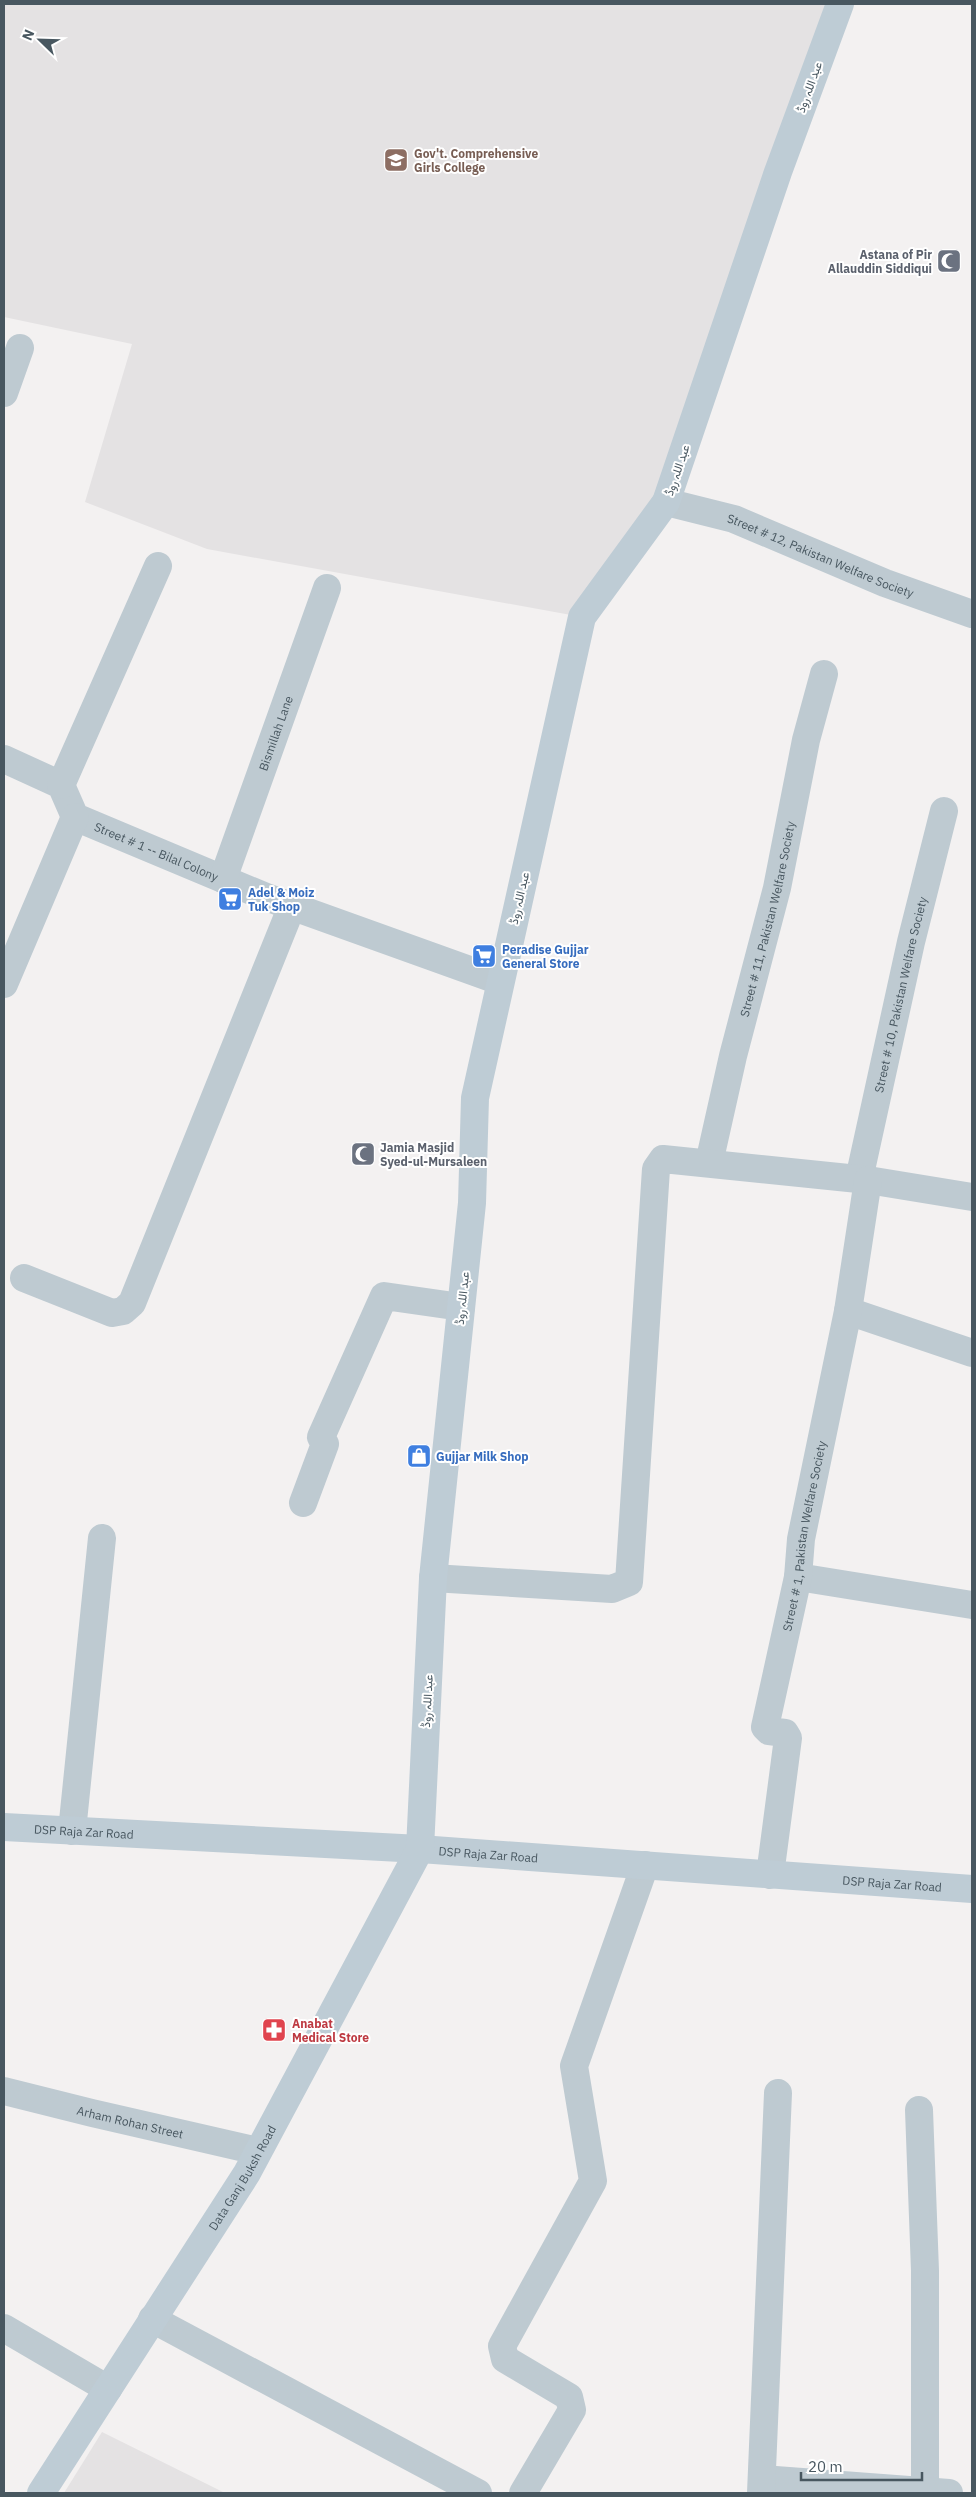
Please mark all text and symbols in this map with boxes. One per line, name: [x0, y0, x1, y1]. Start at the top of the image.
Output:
north arrow: [15, 15, 65, 65]
text: N: [18, 27, 38, 43]
street label: عبد اللہ روڈ: [793, 59, 826, 115]
place label: Gov't. Comprehensive Girls College: [414, 146, 538, 175]
school or university icon: Gov't. Comprehensive Girls College: [383, 147, 409, 173]
place label: Astana of Pir Allauddin Siddiqui: [828, 247, 932, 276]
mosque icon: Astana of Pir Allauddin Siddiqui: [936, 248, 962, 274]
street label: عبد اللہ روڈ: [661, 442, 694, 498]
street label: Street # 12, Pakistan Welfare Society: [726, 510, 916, 600]
street label: Bismillah Lane: [255, 693, 296, 773]
street label: Street # 1 -- Bilal Colony: [92, 818, 221, 884]
street label: Street # 11, Pakistan Welfare Society: [736, 820, 797, 1018]
street label: عبد اللہ روڈ: [506, 870, 533, 926]
place label: Adel & Moiz Tuk Shop: [248, 885, 314, 914]
supermarket icon: Adel & Moiz Tuk Shop: [217, 886, 243, 912]
street label: Street # 10, Pakistan Welfare Society: [871, 895, 930, 1094]
place label: Peradise Gujjar General Store: [502, 942, 589, 971]
supermarket icon: Peradise Gujjar General Store: [471, 943, 497, 969]
place label: Jamia Masjid Syed-ul-Mursaleen: [380, 1140, 487, 1169]
mosque icon: Jamia Masjid Syed-ul-Mursaleen: [350, 1141, 376, 1167]
street label: عبد اللہ روڈ: [452, 1271, 473, 1325]
street label: Street # 1, Pakistan Welfare Society: [779, 1439, 829, 1633]
shop icon: Gujjar Milk Shop: [406, 1443, 432, 1469]
place label: Gujjar Milk Shop: [436, 1449, 529, 1464]
street label: عبد اللہ روڈ: [418, 1674, 437, 1728]
street label: DSP Raja Zar Road: [34, 1821, 134, 1841]
street label: DSP Raja Zar Road: [438, 1843, 539, 1865]
street label: DSP Raja Zar Road: [842, 1872, 942, 1894]
place label: Anabat Medical Store: [292, 2016, 369, 2045]
pharmacy icon: Anabat Medical Store: [261, 2017, 287, 2043]
street label: Arham Rohan Street: [76, 2102, 185, 2141]
street label: Data Ganj Buksh Road: [205, 2123, 279, 2233]
scale bar: [801, 2450, 922, 2482]
text: 20 m: [808, 2457, 843, 2476]

